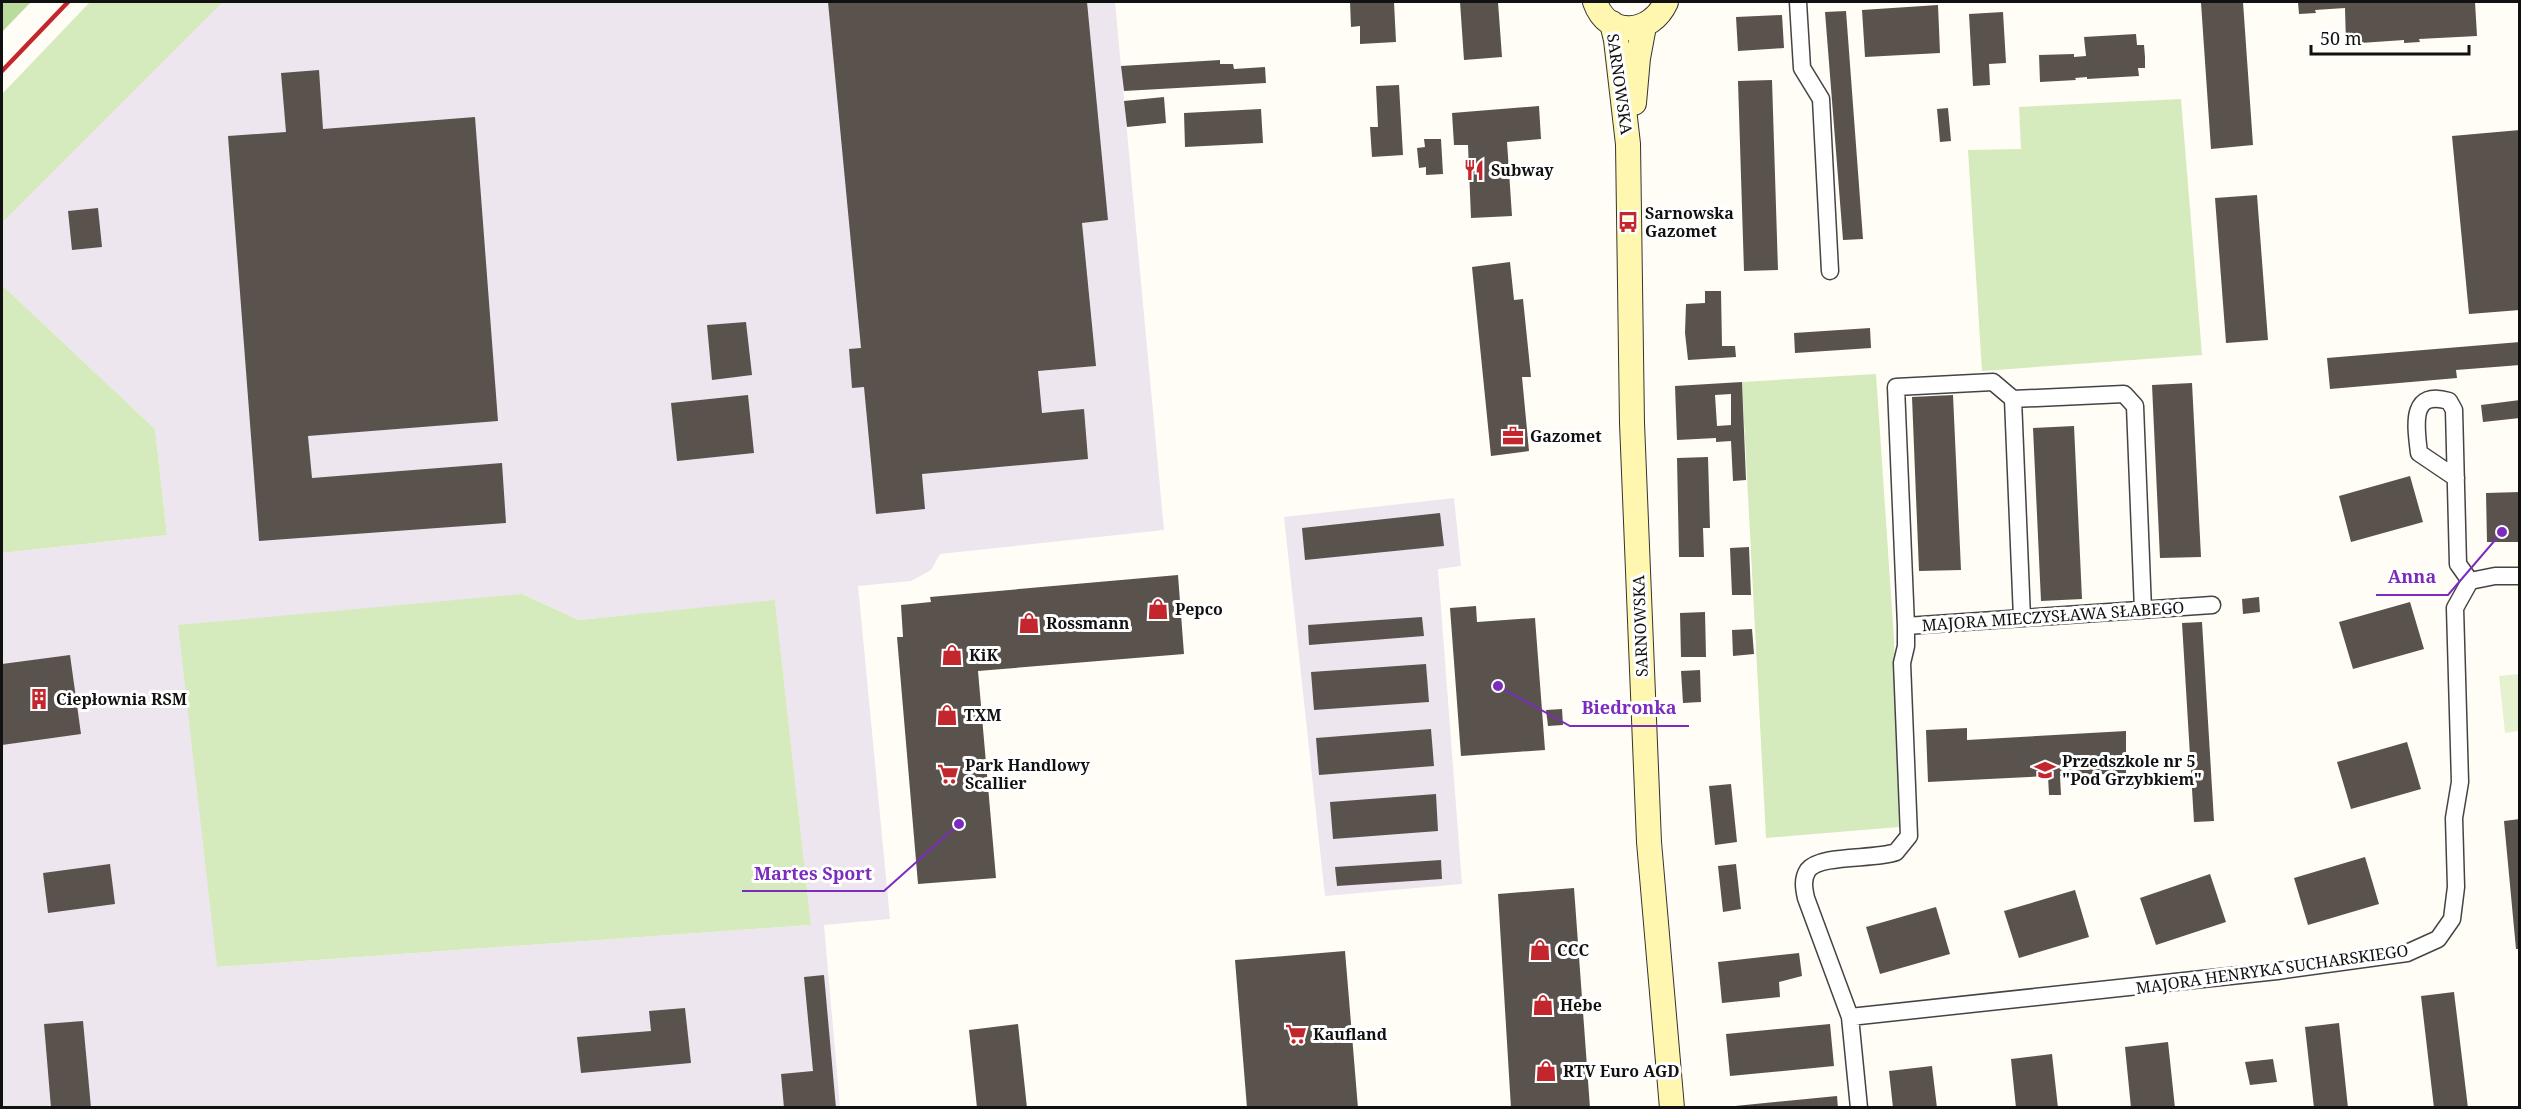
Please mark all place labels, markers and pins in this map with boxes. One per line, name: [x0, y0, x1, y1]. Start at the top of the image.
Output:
restaurant icon: Subway: [1462, 158, 1486, 182]
place label: Subway: [1491, 159, 1554, 181]
place label: Sarnowska Gazomet: [1645, 202, 1734, 242]
bus stop icon: Sarnowska Gazomet: [1616, 210, 1640, 234]
office icon: Gazomet: [1501, 424, 1525, 448]
place label: Gazomet: [1530, 425, 1602, 447]
callout: Anna: [2376, 559, 2448, 595]
shop icon: Pepco: [1146, 597, 1170, 621]
place label: Pepco: [1175, 598, 1223, 620]
shop icon: Rossmann: [1017, 611, 1041, 635]
place label: Rossmann: [1046, 612, 1130, 634]
shop icon: KiK: [940, 643, 964, 667]
place label: KiK: [969, 644, 998, 666]
building icon: Ciepłownia RSM: [27, 687, 51, 711]
place label: Ciepłownia RSM: [56, 688, 187, 710]
callout: Biedronka: [1570, 690, 1689, 726]
shop icon: TXM: [935, 703, 959, 727]
place label: TXM: [964, 704, 1001, 726]
place label: Przedszkole nr 5 "Pod Grzybkiem": [2062, 750, 2202, 790]
place label: Park Handlowy Scallier: [965, 754, 1090, 794]
school or university icon: Przedszkole nr 5 "Pod Grzybkiem": [2033, 758, 2057, 782]
supermarket icon: Park Handlowy Scallier: [936, 762, 960, 786]
callout: Martes Sport: [742, 855, 884, 891]
shop icon: CCC: [1528, 938, 1552, 962]
place label: CCC: [1557, 939, 1589, 961]
shop icon: Hebe: [1531, 993, 1555, 1017]
place label: Hebe: [1560, 994, 1602, 1016]
supermarket icon: Kaufland: [1284, 1022, 1308, 1046]
place label: Kaufland: [1313, 1023, 1388, 1045]
shop icon: RTV Euro AGD: [1534, 1059, 1558, 1083]
place label: RTV Euro AGD: [1563, 1060, 1680, 1082]

